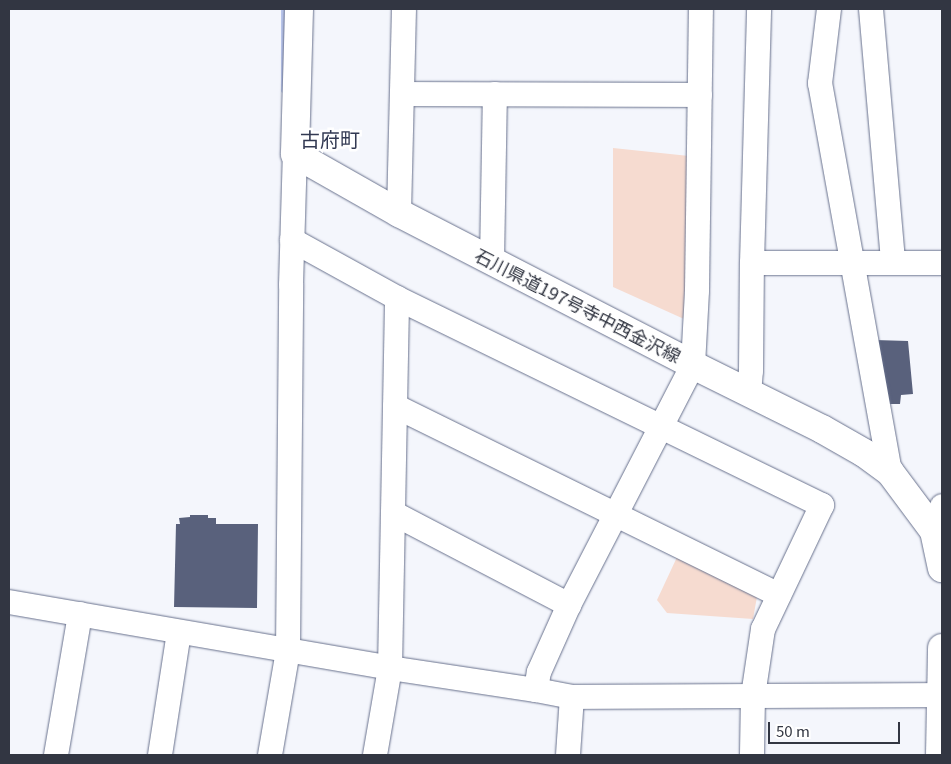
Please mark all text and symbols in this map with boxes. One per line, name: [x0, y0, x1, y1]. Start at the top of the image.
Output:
district label: 古府町: [300, 126, 360, 150]
street label: 石川県道197号寺中西金沢線: [472, 244, 684, 366]
scale bar: [771, 712, 904, 744]
text: 50 m: [776, 720, 810, 741]

